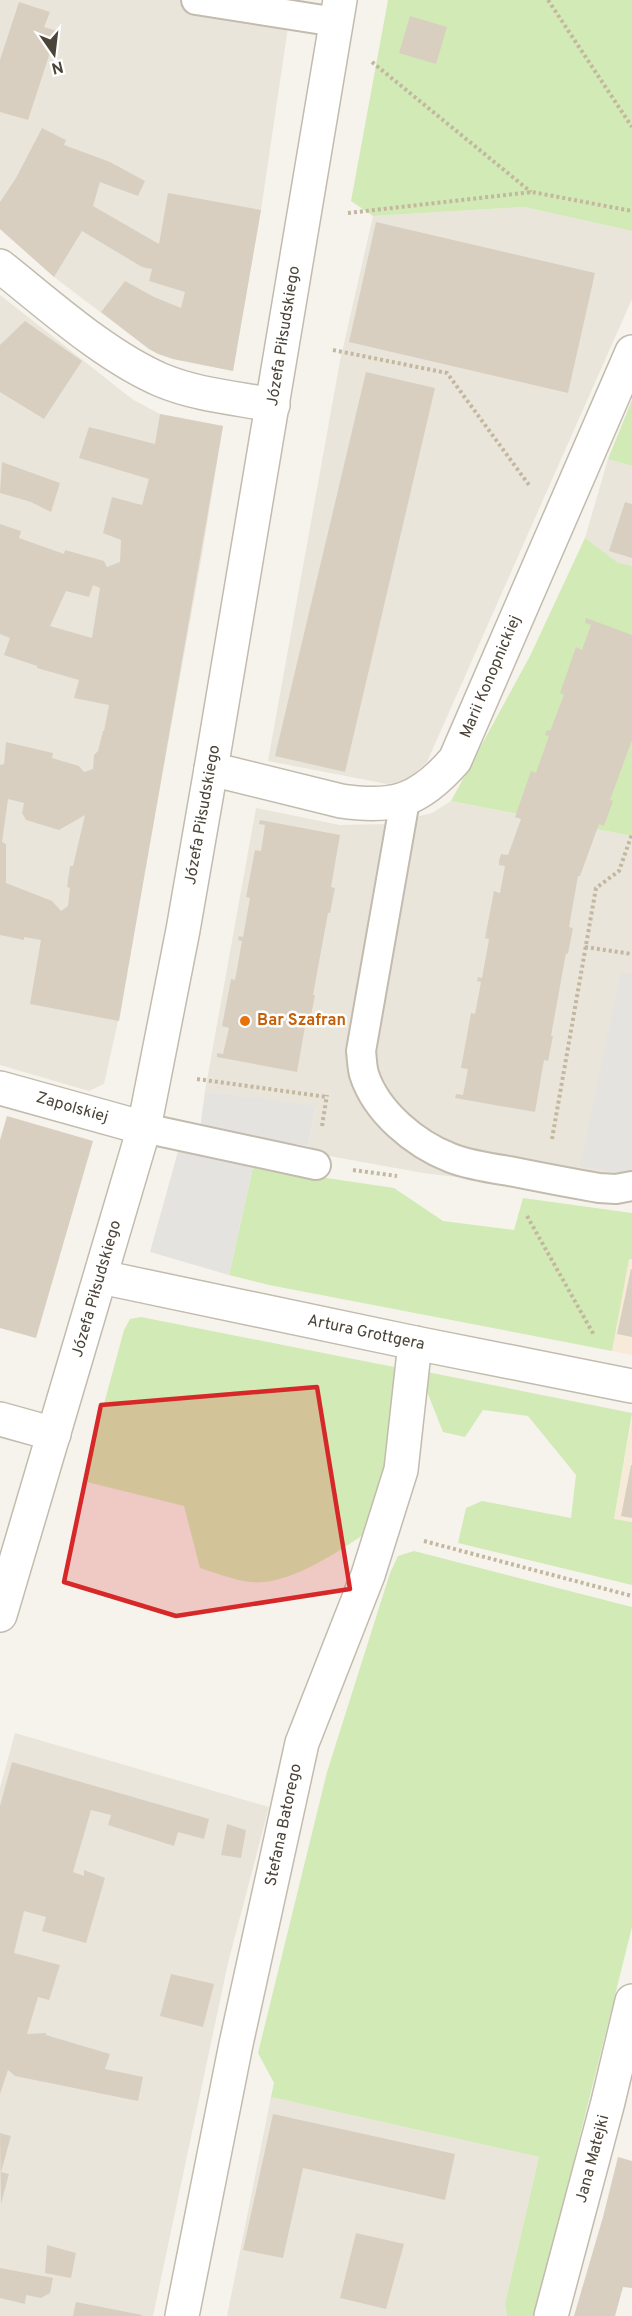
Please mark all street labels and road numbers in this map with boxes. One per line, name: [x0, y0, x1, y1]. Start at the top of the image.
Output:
street label: Józefa Piłsudskiego: [263, 264, 305, 408]
street label: Marii Konopnickiej: [456, 613, 526, 741]
street label: Józefa Piłsudskiego: [181, 743, 225, 887]
street label: Zapolskiej: [34, 1088, 110, 1128]
street label: Józefa Piłsudskiego: [68, 1218, 126, 1360]
street label: Artura Grottgera: [305, 1311, 427, 1355]
street label: Stefana Batorego: [261, 1762, 307, 1888]
street label: Jana Matejki: [572, 2113, 614, 2205]

